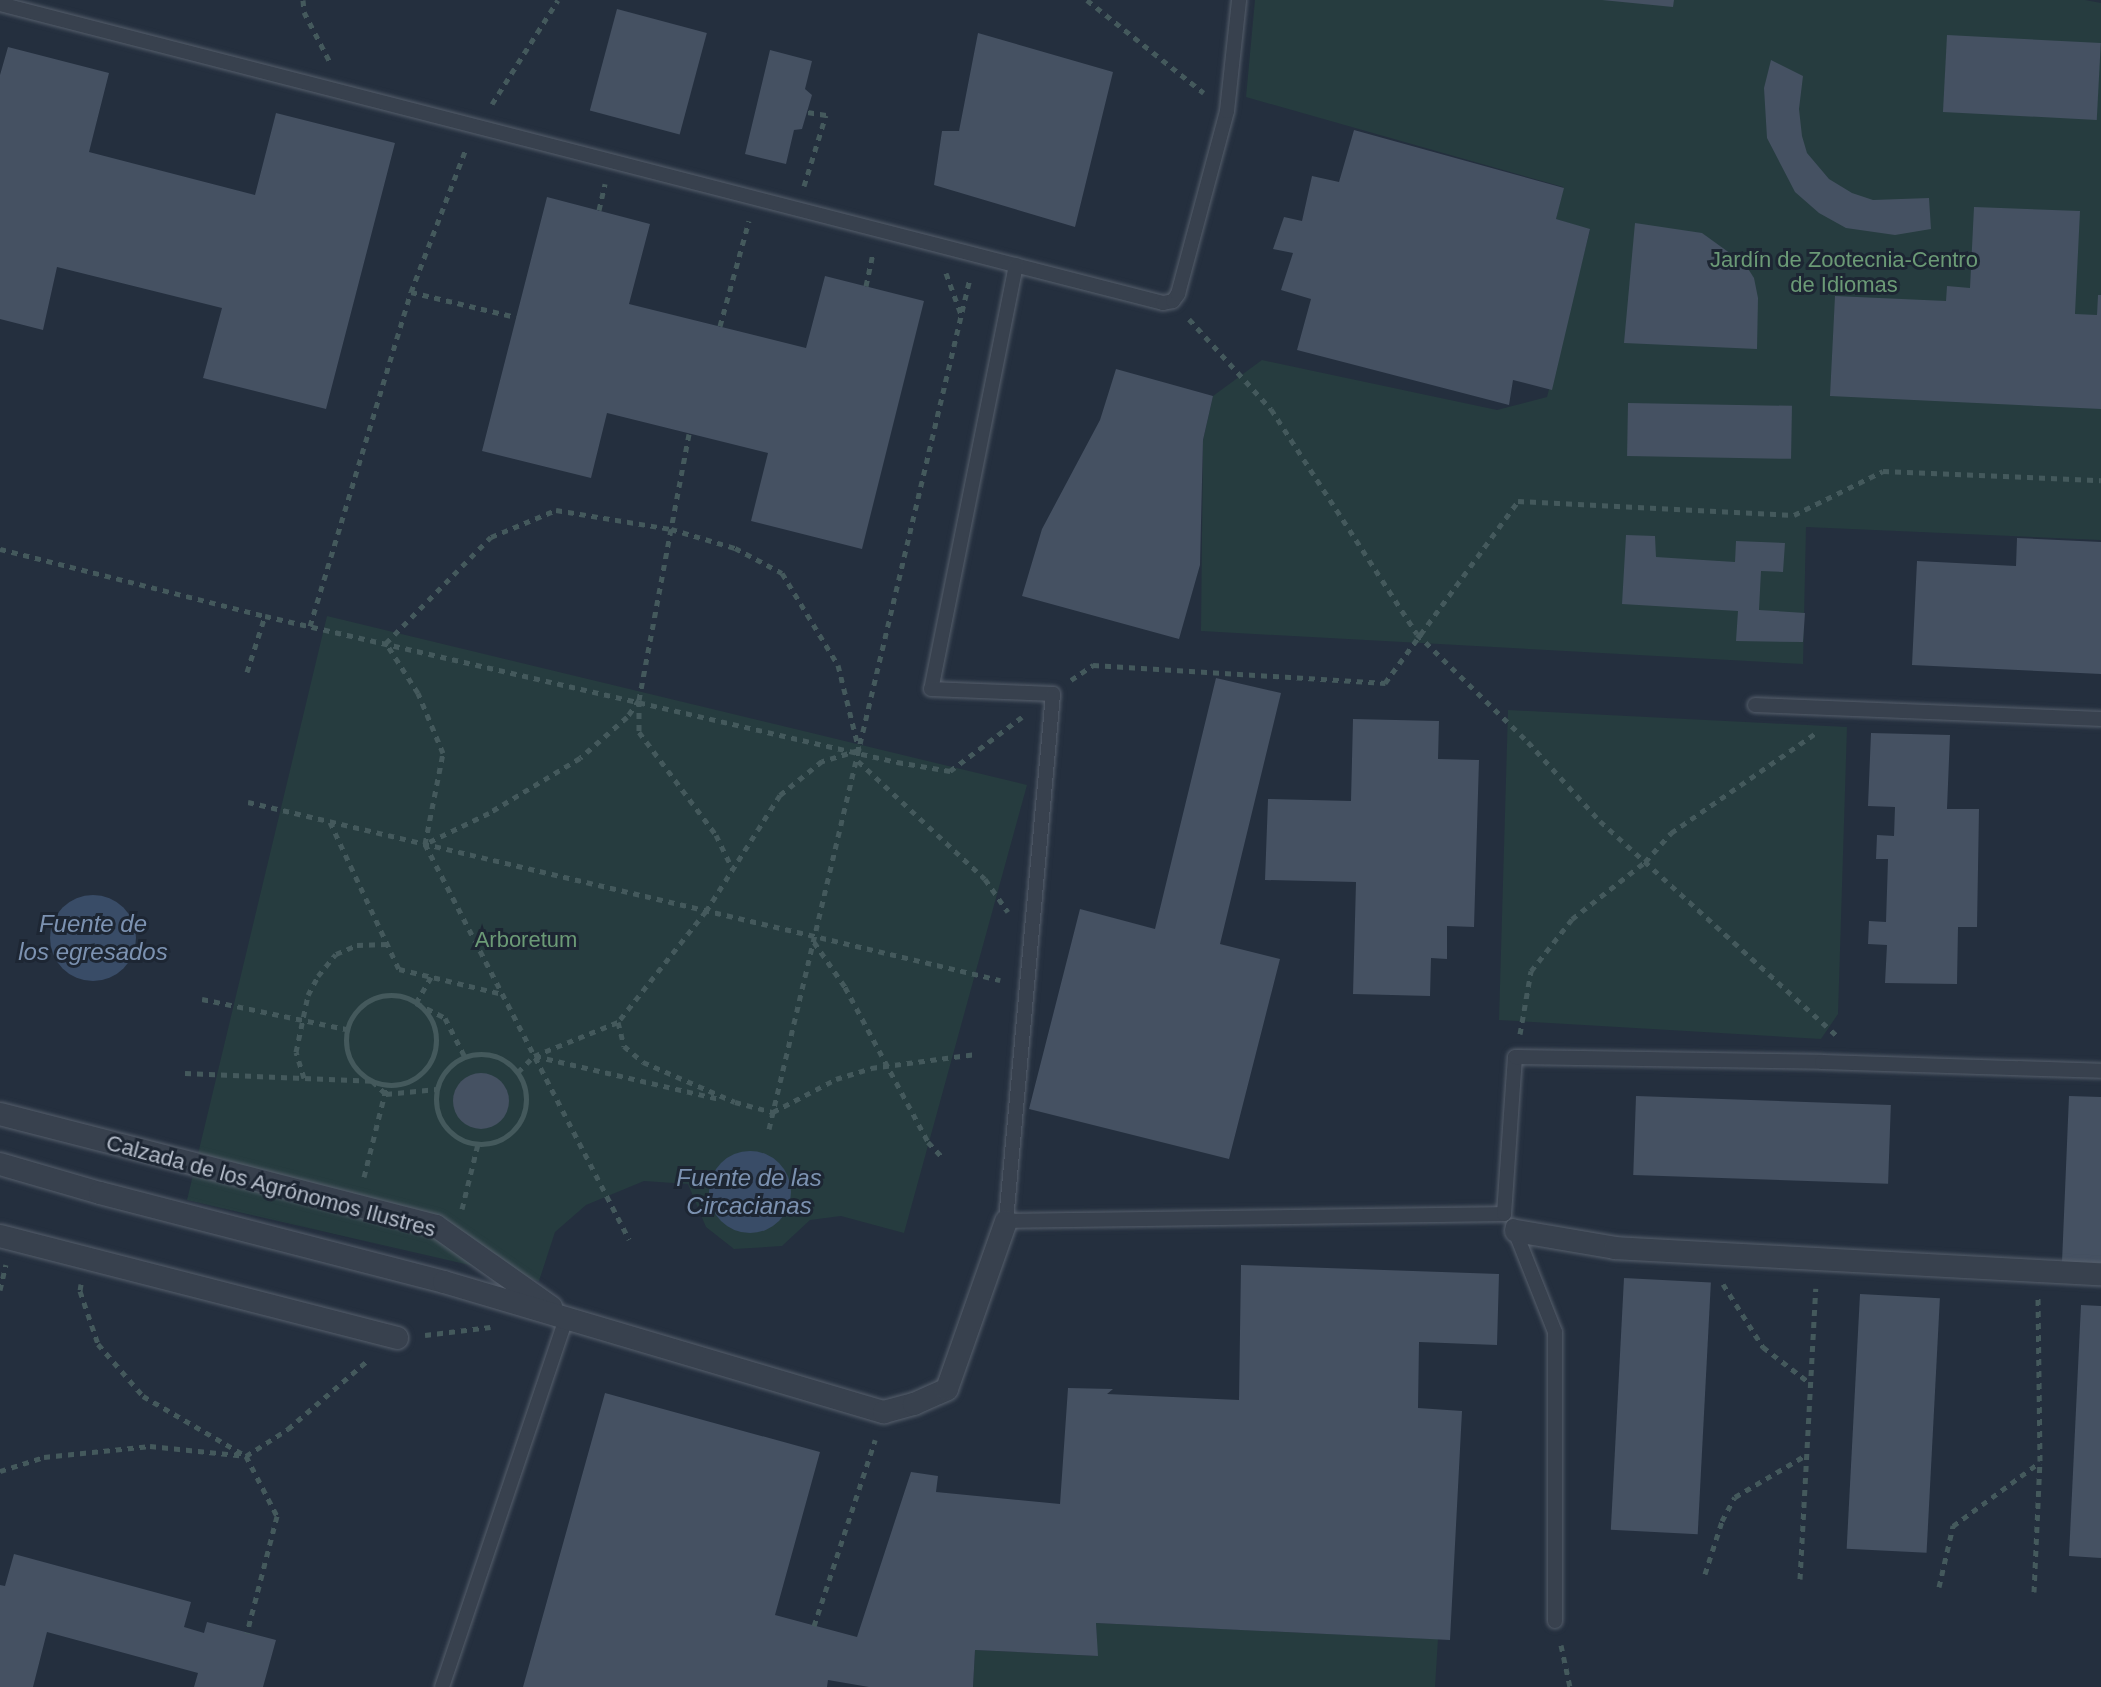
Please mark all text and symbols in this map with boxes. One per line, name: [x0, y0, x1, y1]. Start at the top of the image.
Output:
park label: Jardín de Zootecnia-Centro de Idiomas: [1710, 246, 1978, 298]
water label: Fuente de los egresados: [18, 910, 168, 966]
park label: Arboretum: [475, 927, 577, 953]
street label: Calzada de los Agrónomos Ilustres: [103, 1129, 439, 1243]
water label: Fuente de las Circacianas: [676, 1164, 822, 1220]

